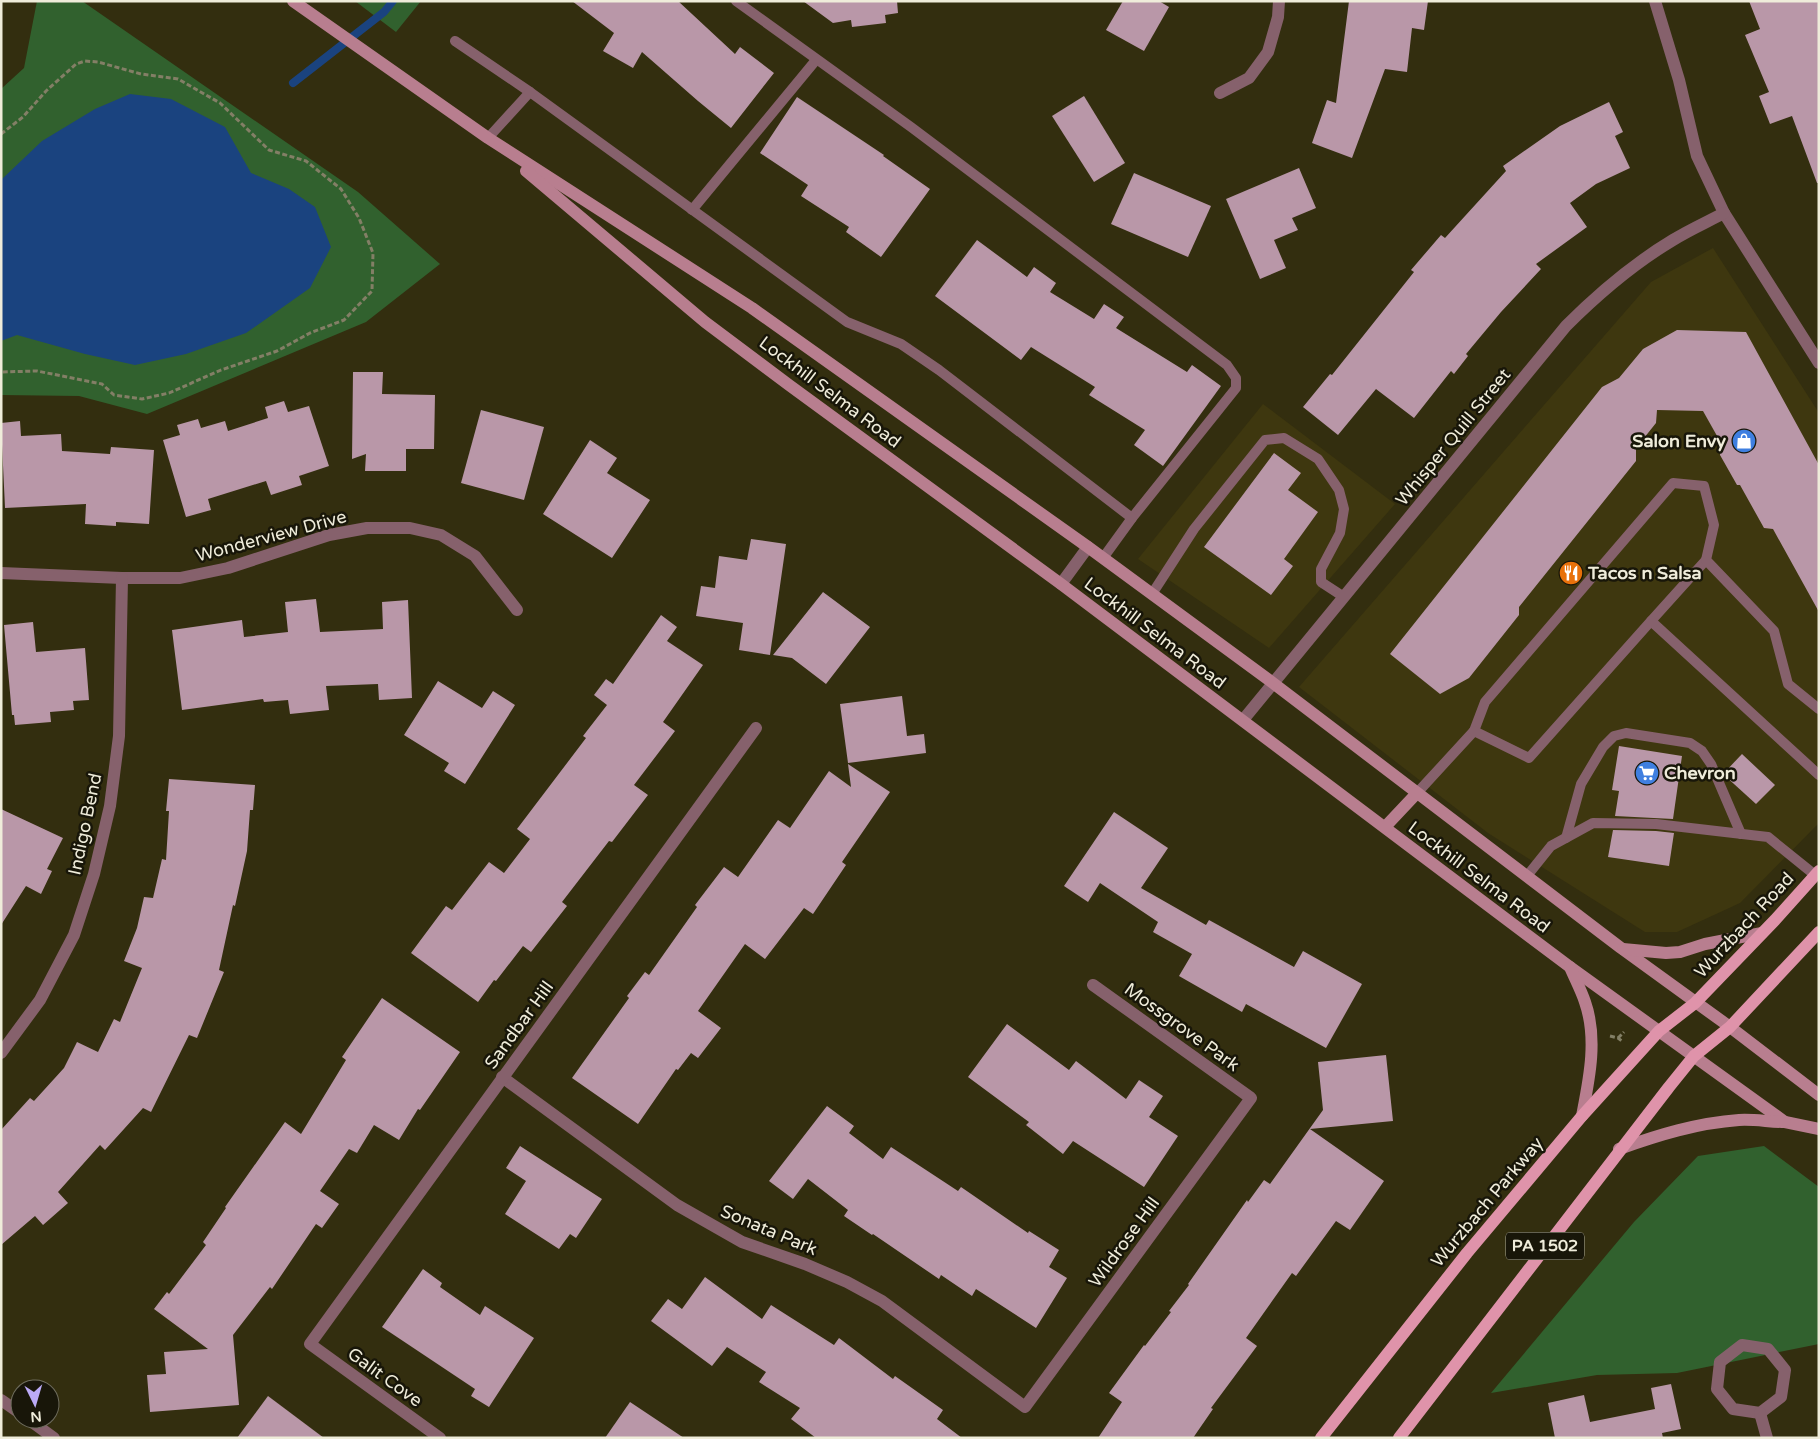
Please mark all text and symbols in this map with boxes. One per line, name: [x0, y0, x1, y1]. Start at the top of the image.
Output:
street label: Lockhill Selma Road: [755, 331, 905, 453]
street label: Whisper Quill Street: [1391, 364, 1515, 510]
shop icon: Salon Envy: [1731, 428, 1757, 454]
place label: Salon Envy: [1632, 430, 1726, 452]
street label: Wonderview Drive: [193, 505, 349, 567]
restaurant icon: Tacos n Salsa: [1558, 560, 1584, 586]
place label: Tacos n Salsa: [1587, 562, 1702, 584]
street label: Lockhill Selma Road: [1080, 572, 1230, 694]
supermarket icon: Chevron: [1634, 760, 1660, 786]
place label: Chevron: [1664, 762, 1736, 784]
street label: Indigo Bend: [63, 771, 107, 877]
street label: Lockhill Selma Road: [1404, 816, 1554, 938]
street label: Wurzbach Road: [1689, 868, 1799, 982]
street label: Sandbar Hill: [480, 977, 558, 1073]
street label: Mossgrove Park: [1120, 978, 1244, 1076]
street label: Wurzbach Parkway: [1426, 1132, 1548, 1272]
street label: Wildrose Hill: [1084, 1193, 1164, 1291]
street label: Sonata Park: [717, 1200, 821, 1260]
road number: PA 1502: [1506, 1232, 1584, 1260]
street label: Galit Cove: [343, 1343, 427, 1411]
north arrow: [10, 1379, 60, 1429]
text: N: [30, 1407, 42, 1425]

